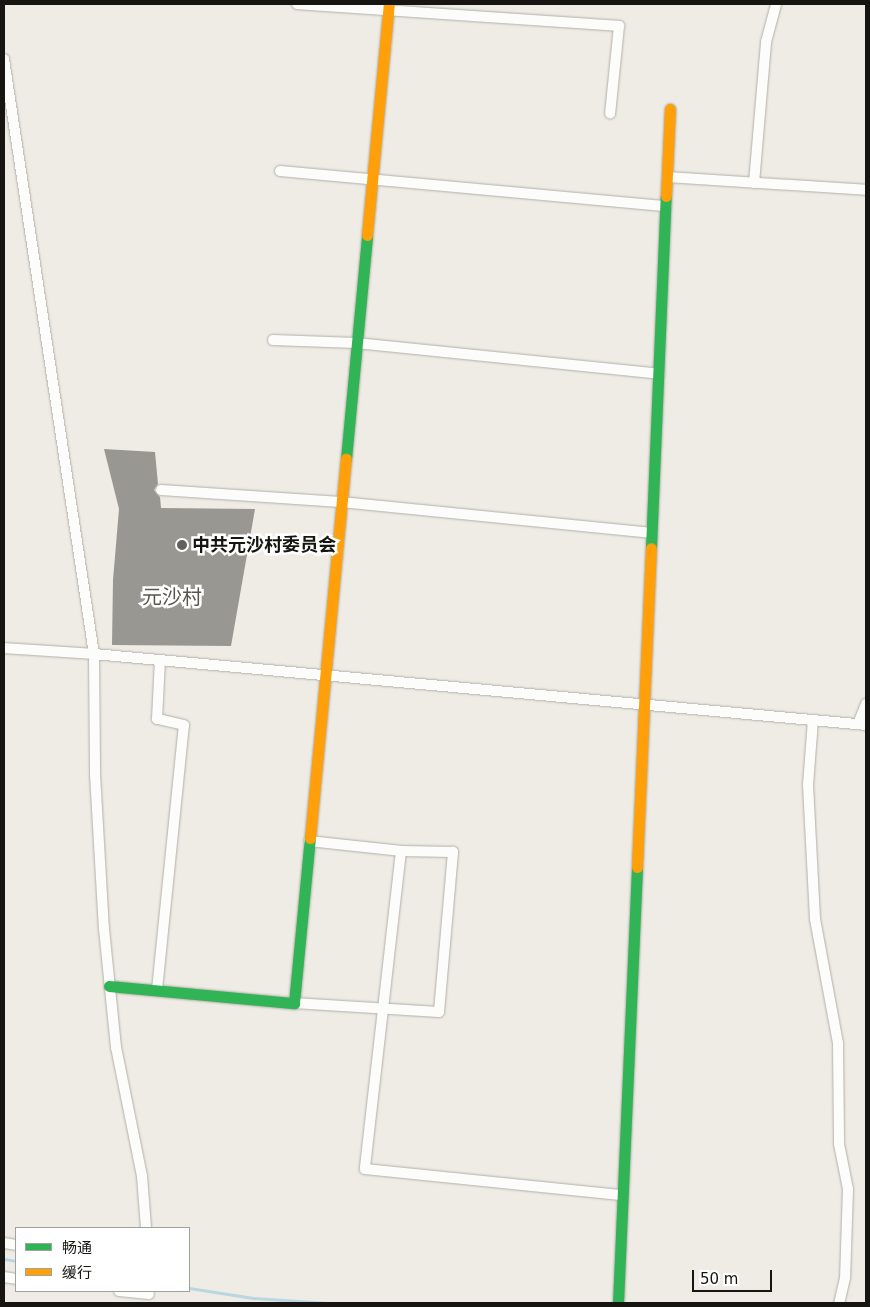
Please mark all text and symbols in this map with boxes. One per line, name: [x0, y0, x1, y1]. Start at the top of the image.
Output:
place label: 中共元沙村委员会: [192, 534, 336, 556]
marker: 中共元沙村委员会: [176, 539, 188, 551]
district label: 元沙村: [142, 585, 202, 609]
legend: [15, 1227, 190, 1292]
text: 畅通: [62, 1239, 92, 1257]
scale bar: [695, 1260, 775, 1292]
text: 缓行: [62, 1264, 92, 1282]
text: 50 m: [700, 1270, 738, 1288]

